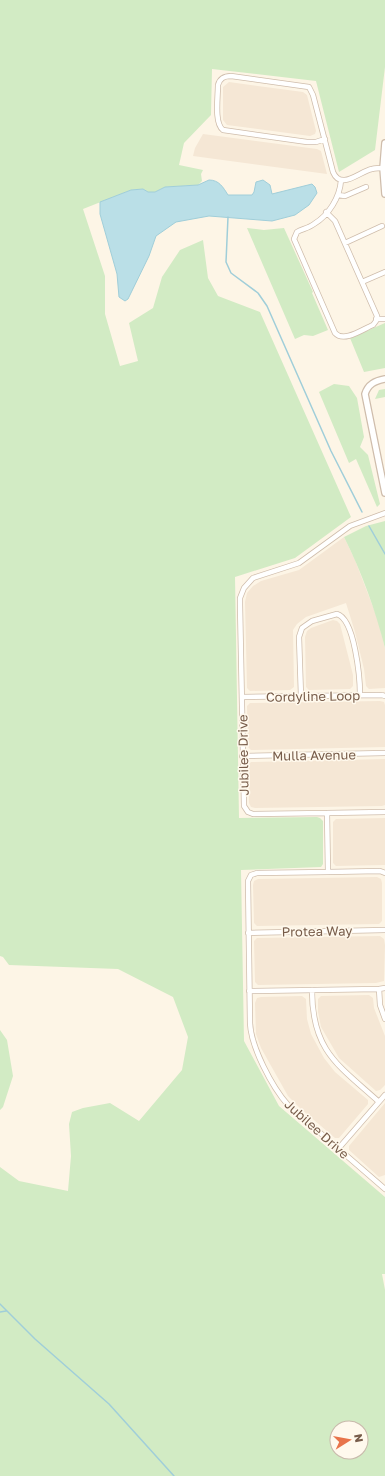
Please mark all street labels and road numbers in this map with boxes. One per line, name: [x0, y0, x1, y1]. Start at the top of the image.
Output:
street label: Cordyline Loop: [266, 687, 360, 705]
street label: Jubilee Drive: [234, 714, 252, 796]
street label: Mulla Avenue: [272, 746, 356, 764]
street label: Protea Way: [281, 922, 353, 940]
street label: Jubilee Drive: [281, 1096, 353, 1162]

